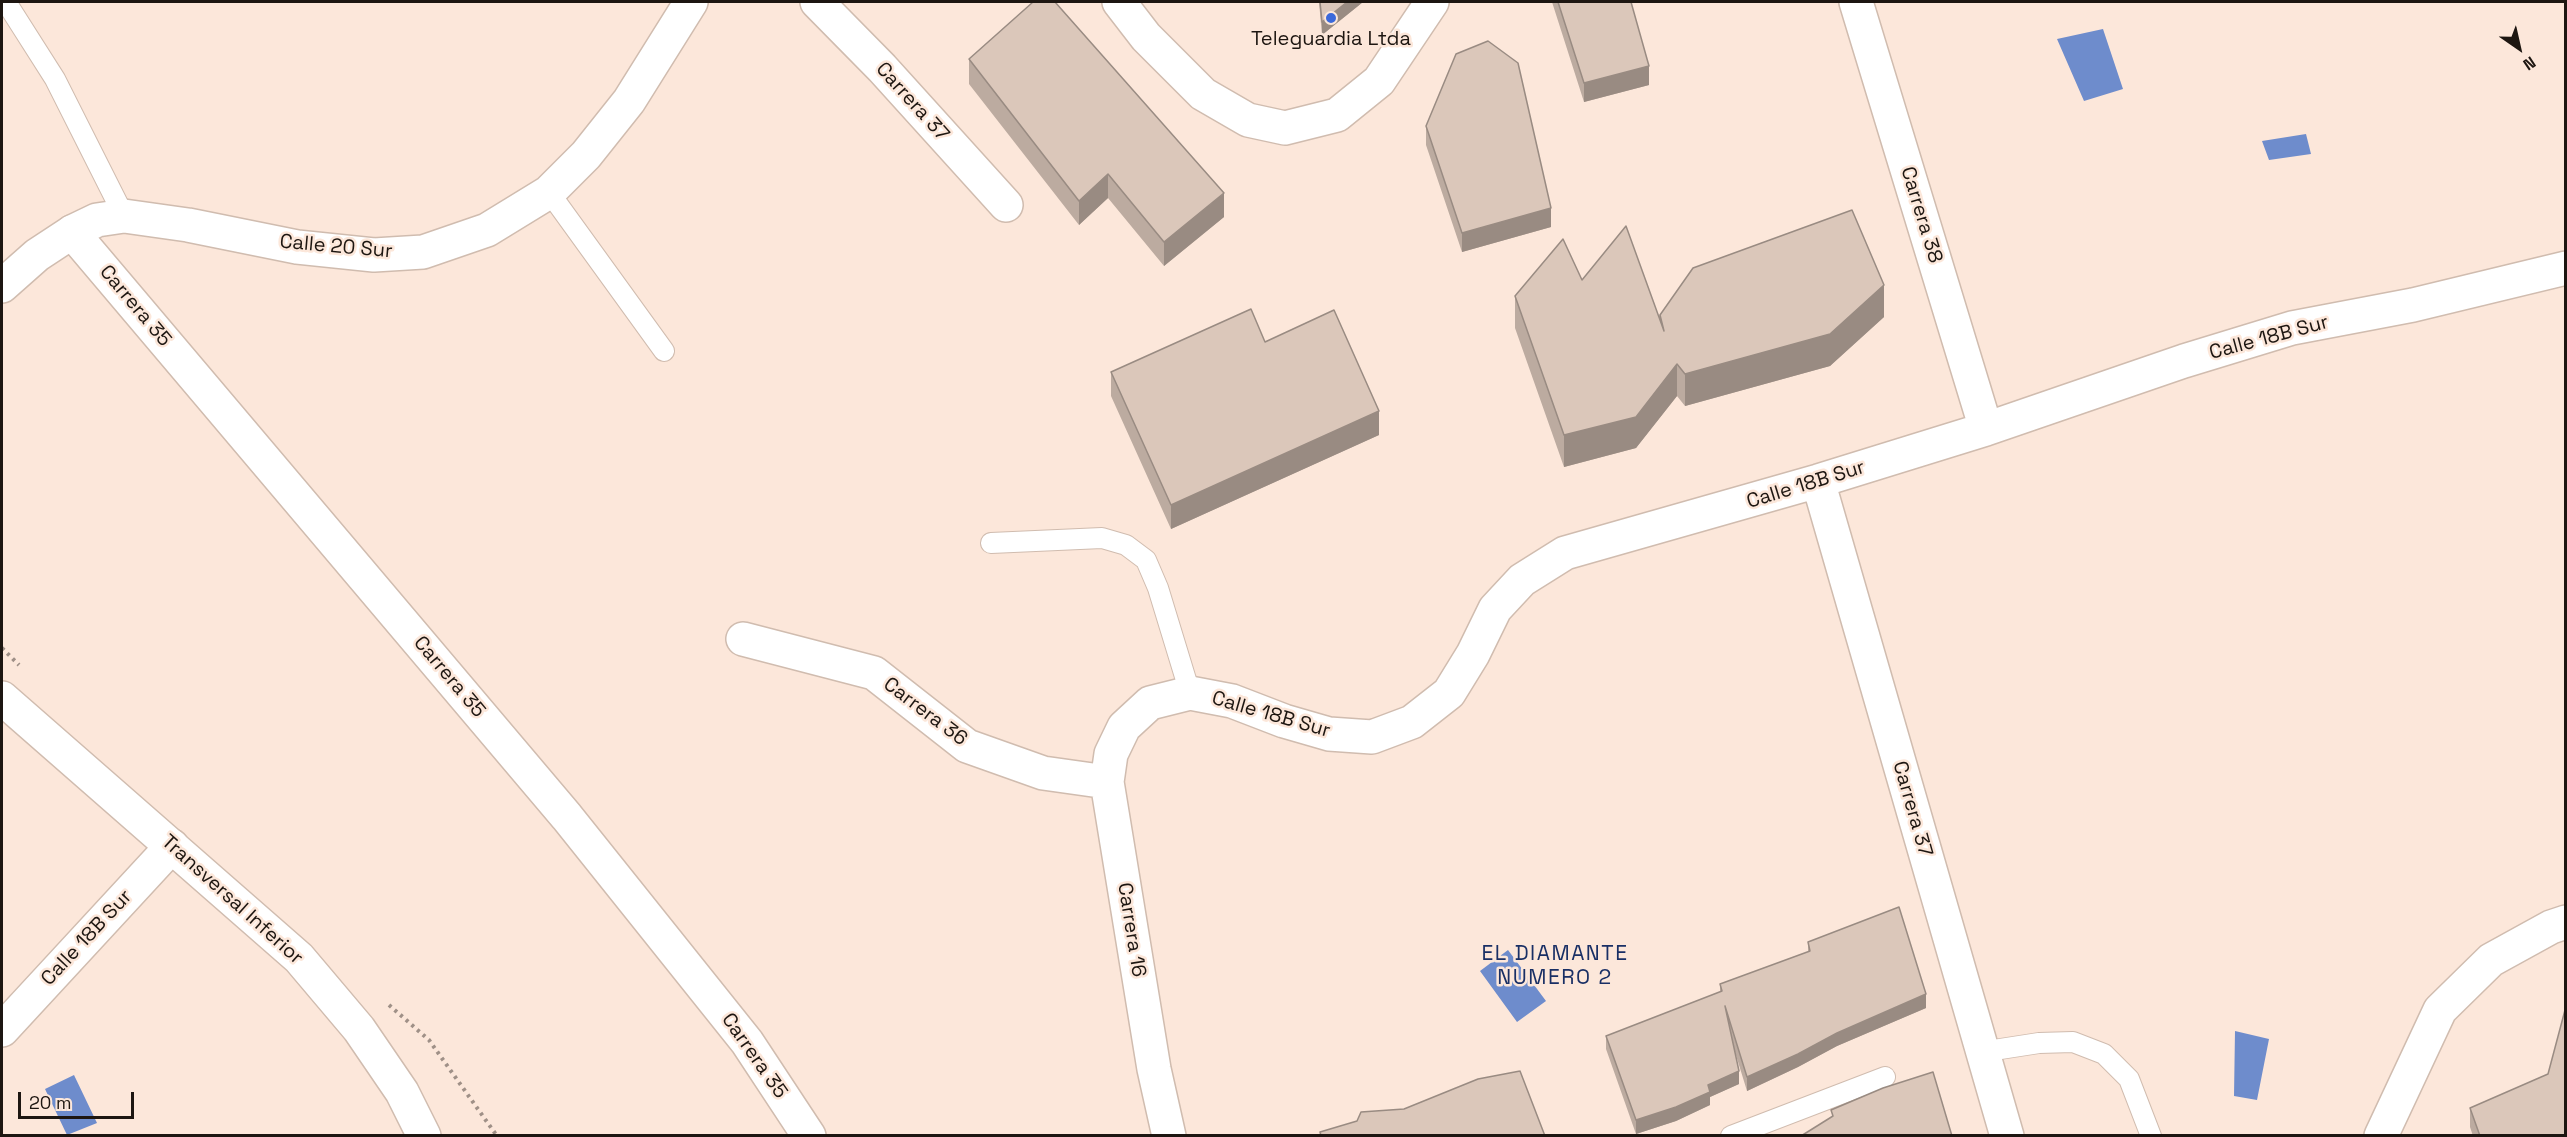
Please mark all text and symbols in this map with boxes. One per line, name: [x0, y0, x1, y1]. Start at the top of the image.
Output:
marker: Teleguardia Ltda: [1324, 11, 1338, 25]
north arrow: [2489, 18, 2549, 78]
place label: Teleguardia Ltda: [1251, 28, 1411, 52]
text: N: [2519, 52, 2540, 75]
street label: Carrera 37: [870, 58, 954, 146]
street label: Carrera 38: [1895, 164, 1947, 266]
street label: Calle 20 Sur: [279, 230, 393, 264]
street label: Carrera 35: [94, 260, 176, 352]
street label: Calle 18B Sur: [2207, 311, 2331, 365]
street label: Calle 18B Sur: [1744, 456, 1868, 514]
street label: Carrera 35: [408, 631, 490, 723]
street label: Carrera 36: [878, 673, 972, 751]
street label: Calle 18B Sur: [1209, 687, 1333, 743]
street label: Carrera 37: [1887, 759, 1937, 859]
street label: Transversal Inferior: [156, 830, 308, 970]
street label: Carrera 16: [1112, 881, 1150, 979]
street label: Calle 18B Sur: [37, 885, 137, 991]
district label: EL DIAMANTE NUMERO 2: [1482, 941, 1628, 991]
street label: Carrera 35: [716, 1009, 792, 1103]
scale bar: [21, 1080, 136, 1118]
text: 20 m: [29, 1091, 72, 1114]

